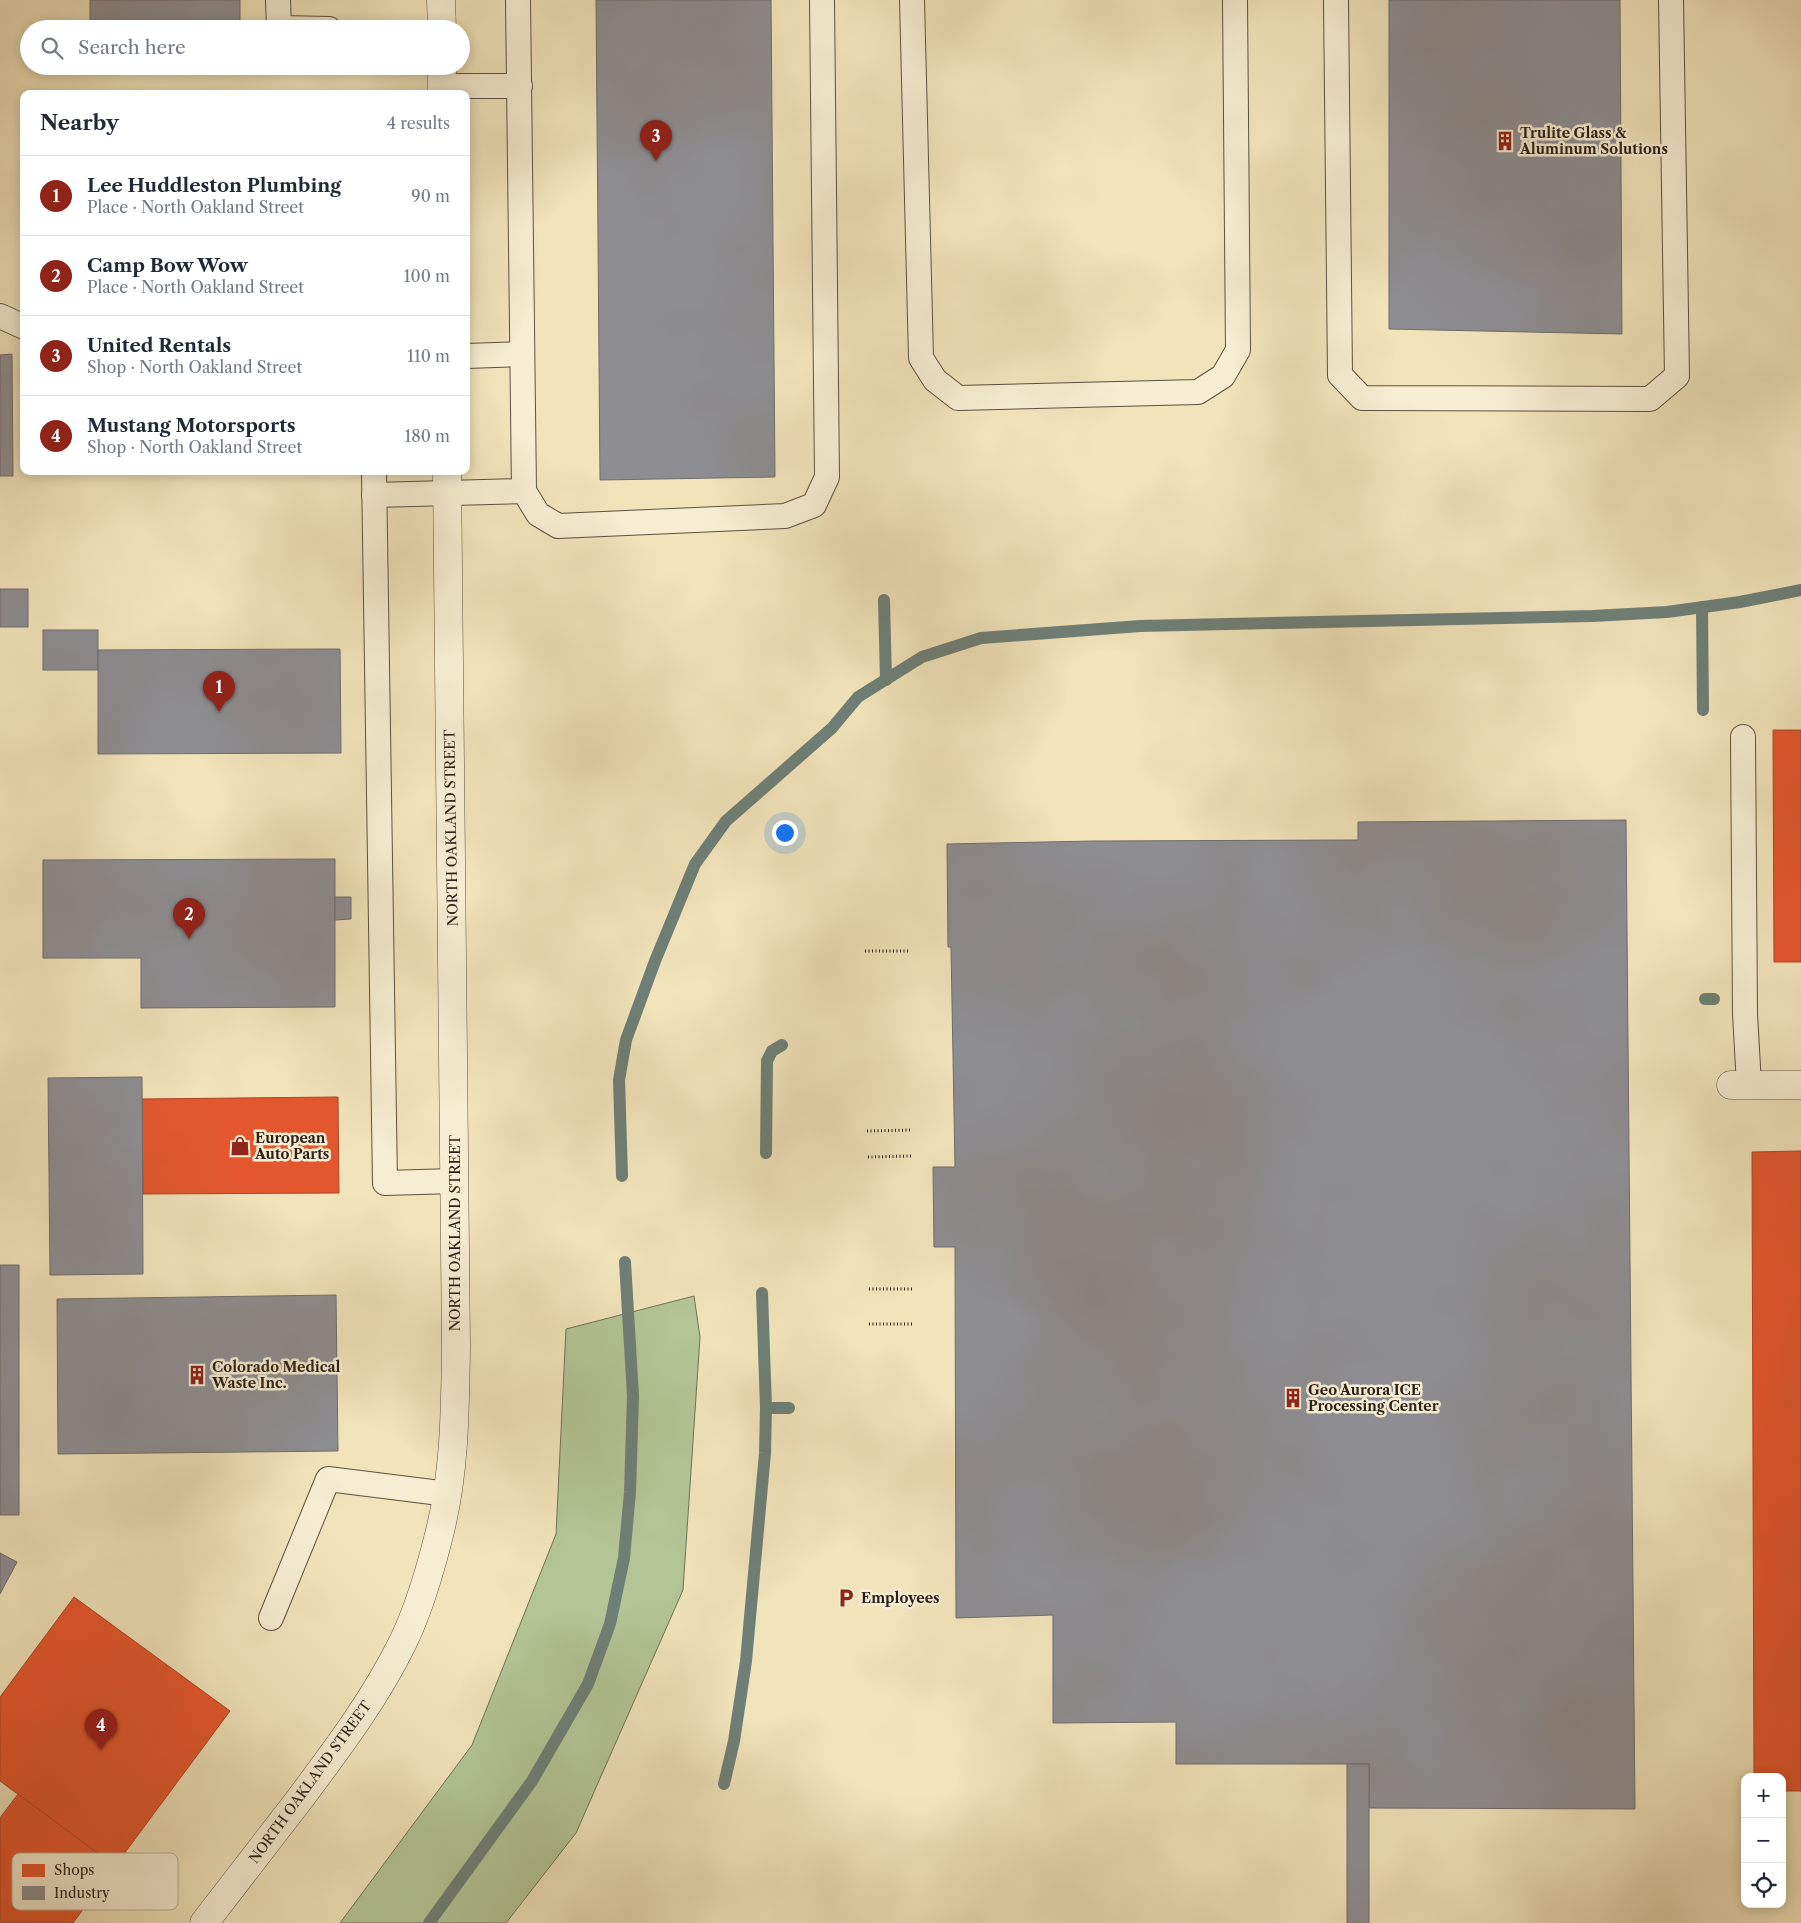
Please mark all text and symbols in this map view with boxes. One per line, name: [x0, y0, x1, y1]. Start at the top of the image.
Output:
search box: [20, 20, 470, 75]
icon: search: [38, 34, 66, 62]
text: Search here: [78, 36, 186, 59]
text: Nearby: [40, 110, 119, 135]
text: 4 results: [387, 113, 450, 133]
pin: 3: [640, 120, 672, 161]
place label: Trulite Glass & Aluminum Solutions: [1519, 124, 1668, 158]
building icon: Trulite Glass & Aluminum Solutions: [1494, 130, 1516, 152]
text: Lee Huddleston Plumbing: [87, 174, 341, 197]
text: 1: [52, 186, 60, 206]
text: 90 m: [411, 186, 450, 206]
text: Place · North Oakland Street: [87, 197, 304, 217]
text: Camp Bow Wow: [87, 254, 248, 277]
text: 2: [51, 266, 61, 286]
text: 100 m: [404, 266, 450, 286]
text: Place · North Oakland Street: [87, 277, 304, 297]
text: United Rentals: [87, 334, 231, 357]
text: 3: [51, 346, 61, 366]
text: 110 m: [407, 346, 450, 366]
text: Shop · North Oakland Street: [87, 357, 302, 377]
text: Mustang Motorsports: [87, 414, 296, 437]
text: 4: [51, 426, 61, 446]
text: 180 m: [404, 426, 450, 446]
text: Shop · North Oakland Street: [87, 437, 302, 457]
pin: 1: [203, 671, 235, 712]
street label: NORTH OAKLAND STREET: [440, 729, 462, 926]
your location: [772, 820, 798, 846]
pin: 2: [173, 898, 205, 939]
place label: European Auto Parts: [254, 1129, 329, 1163]
street label: NORTH OAKLAND STREET: [446, 1134, 464, 1331]
shop icon: European Auto Parts: [229, 1135, 251, 1157]
place label: Colorado Medical Waste Inc.: [211, 1358, 341, 1392]
building icon: Colorado Medical Waste Inc.: [186, 1364, 208, 1386]
place label: Geo Aurora ICE Processing Center: [1308, 1381, 1439, 1415]
building icon: Geo Aurora ICE Processing Center: [1282, 1387, 1304, 1409]
parking icon: Employees: [835, 1587, 857, 1609]
place label: Employees: [861, 1589, 940, 1607]
street label: NORTH OAKLAND STREET: [245, 1697, 375, 1867]
pin: 4: [85, 1709, 117, 1750]
map controls: [1741, 1773, 1786, 1908]
button: +: [1741, 1773, 1786, 1818]
button: −: [1741, 1818, 1786, 1863]
legend: [12, 1853, 178, 1910]
text: Shops: [54, 1861, 94, 1879]
button: locate: [1741, 1863, 1786, 1908]
text: Industry: [54, 1884, 110, 1902]

